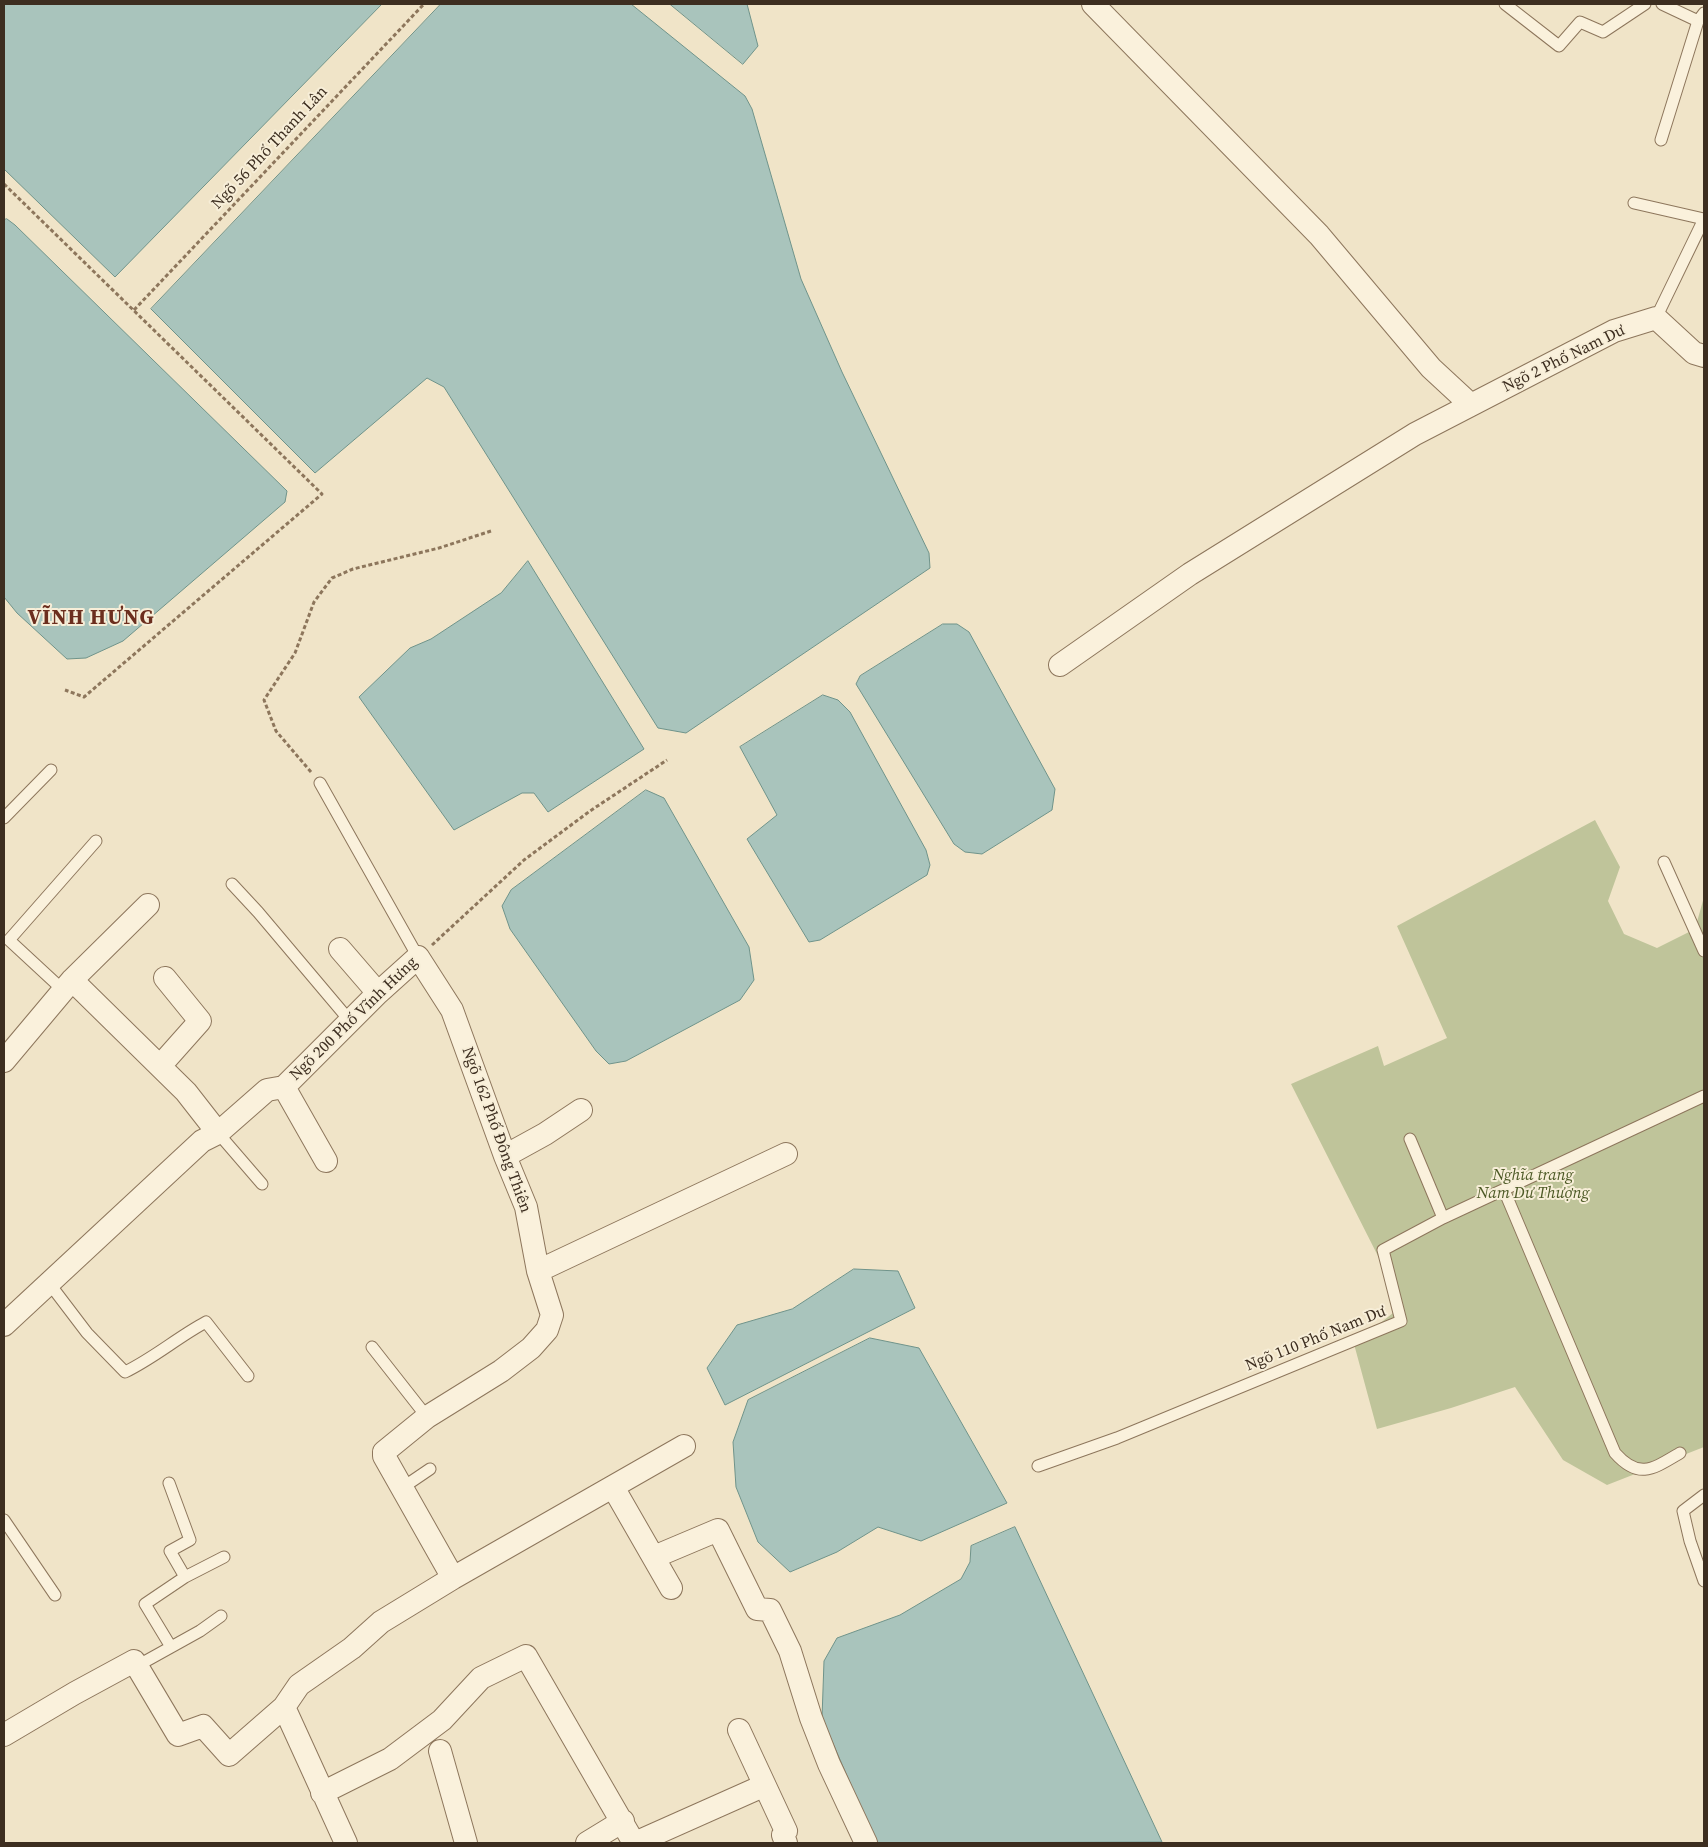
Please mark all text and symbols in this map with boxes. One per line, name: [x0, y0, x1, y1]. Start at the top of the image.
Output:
street label: Ngõ 56 Phố Thanh Lân: [208, 83, 332, 213]
street label: Ngõ 2 Phố Nam Dư: [1500, 321, 1628, 397]
district label: VĨNH HƯNG: [26, 606, 156, 632]
street label: Ngõ 200 Phố Vĩnh Hưng: [286, 953, 422, 1085]
street label: Ngõ 162 Phố Đông Thiên: [457, 1044, 535, 1216]
park label: Nghĩa trang Nam Dư Thượng: [1477, 1166, 1589, 1204]
street label: Ngõ 110 Phố Nam Dư: [1243, 1302, 1389, 1376]

